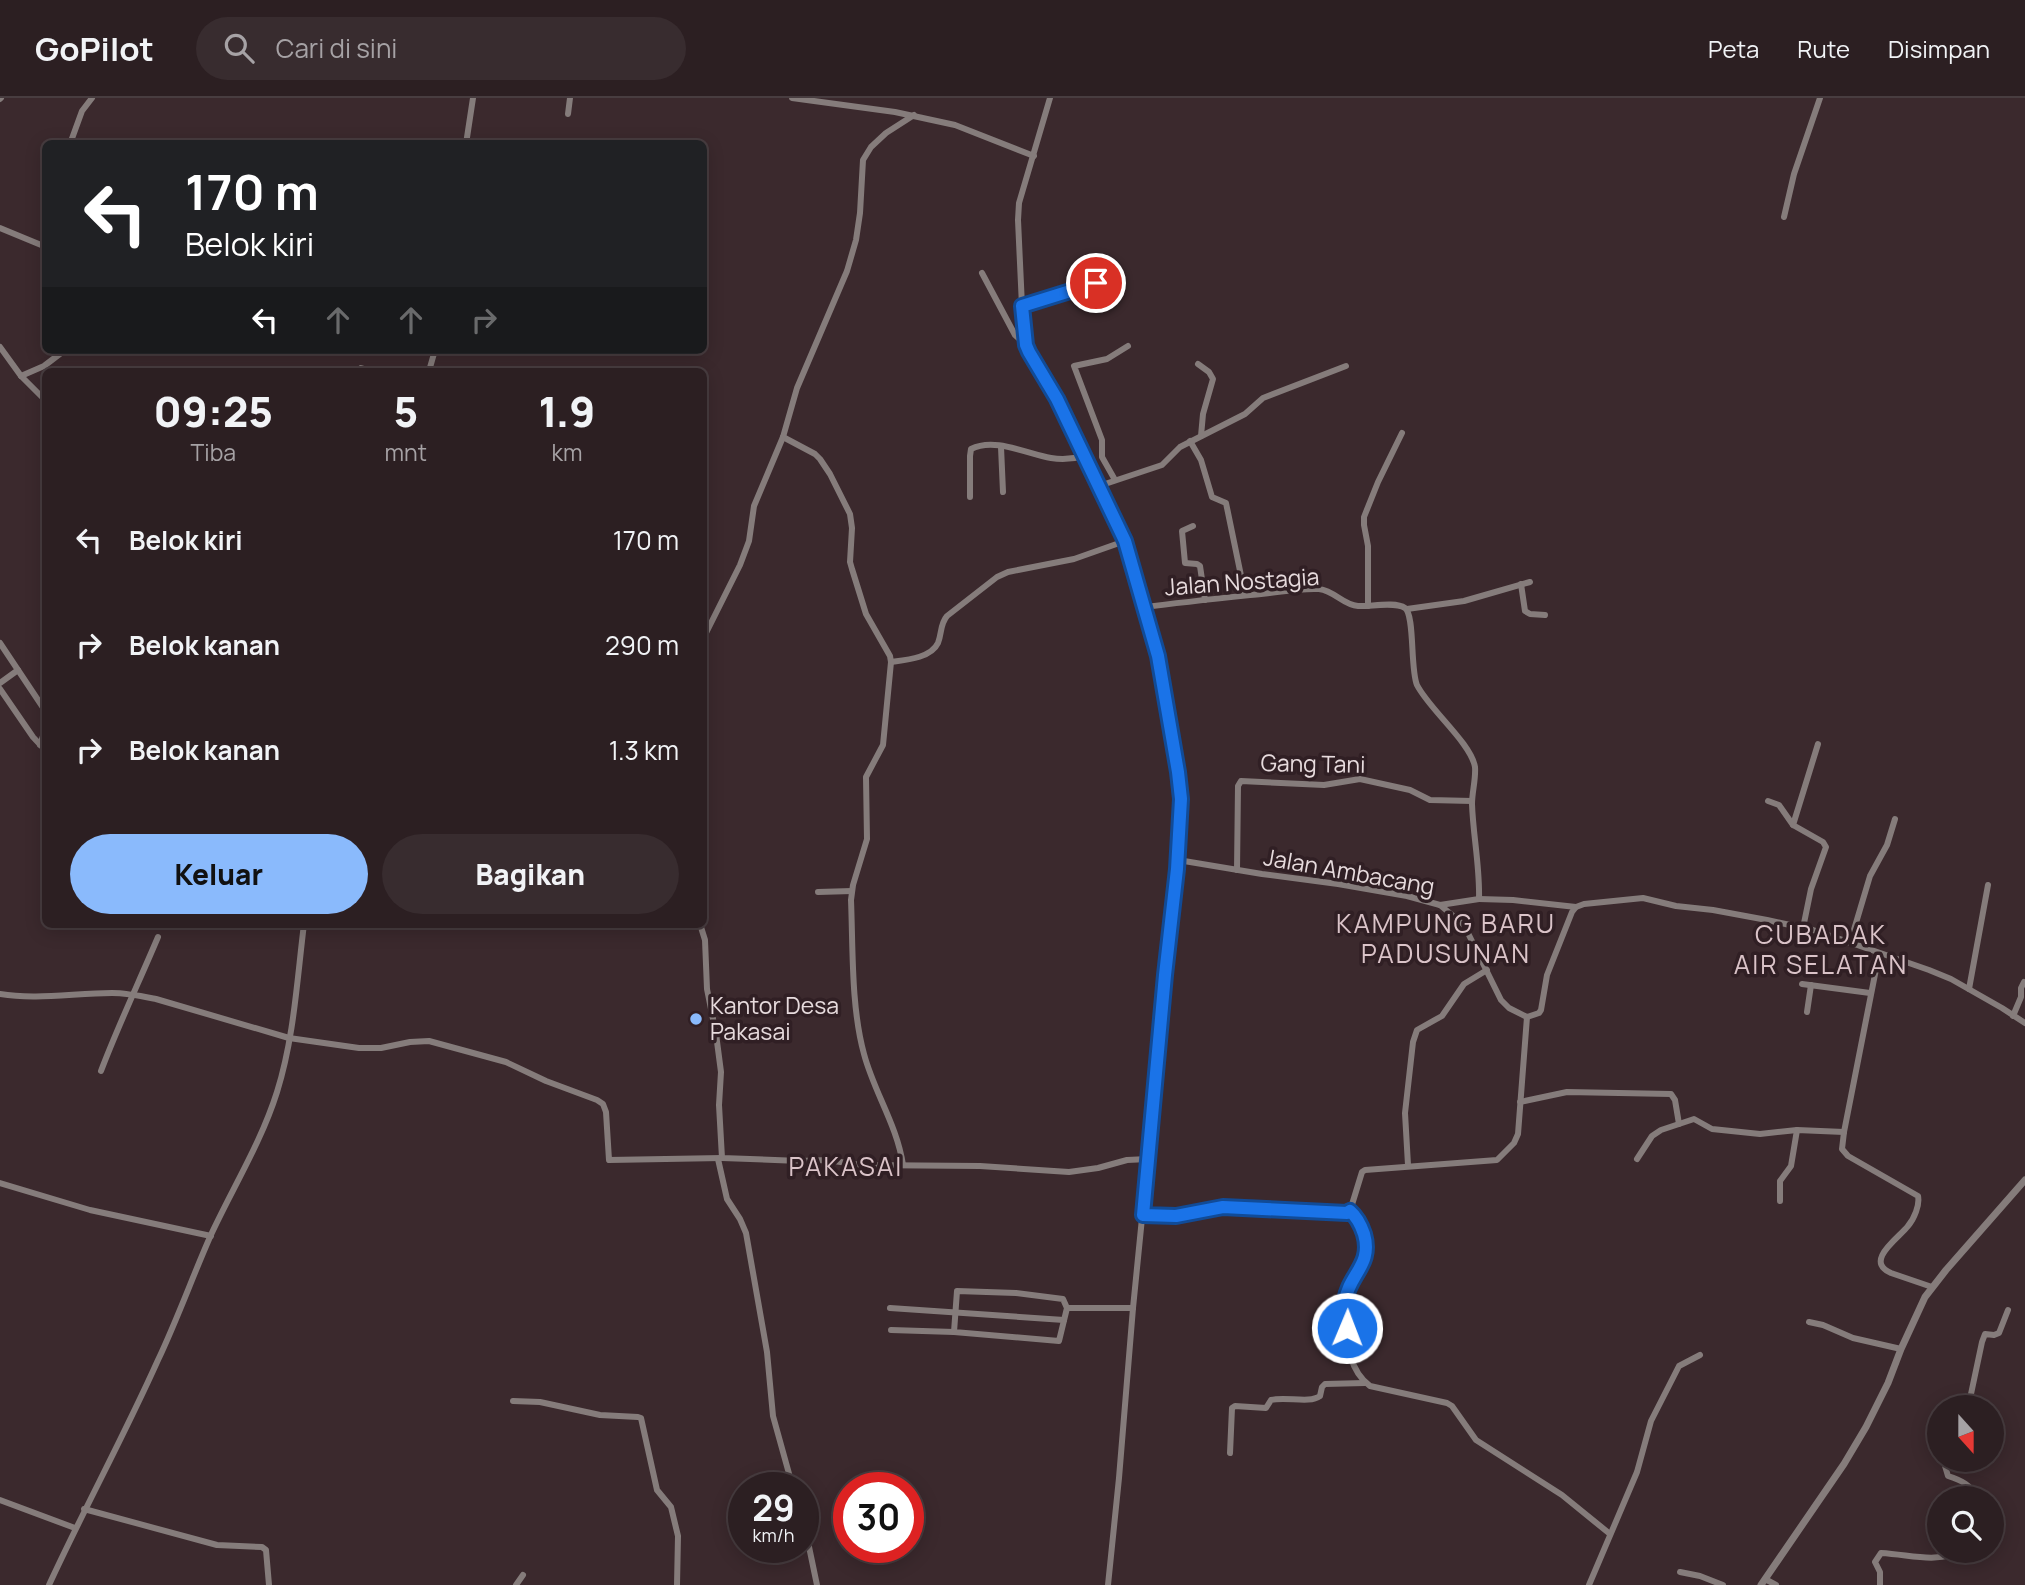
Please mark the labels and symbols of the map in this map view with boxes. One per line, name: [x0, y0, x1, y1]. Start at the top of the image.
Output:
pin: [1066, 253, 1126, 313]
street label: Jalan Nostagia: [1164, 560, 1320, 602]
street label: Gang Tani: [1260, 746, 1366, 780]
street label: Jalan Ambacang: [1261, 840, 1437, 902]
district label: KAMPUNG BARU PADUSUNAN: [1336, 905, 1556, 971]
district label: CUBADAK AIR SELATAN: [1734, 916, 1908, 982]
place label: Kantor Desa Pakasai: [710, 989, 839, 1047]
marker: Kantor Desa Pakasai: [688, 1011, 704, 1027]
district label: PAKASAI: [789, 1148, 903, 1184]
position arrow: [1310, 1291, 1384, 1365]
north arrow: [1927, 1395, 2004, 1472]
speed limit sign: 30: [833, 1472, 924, 1563]

